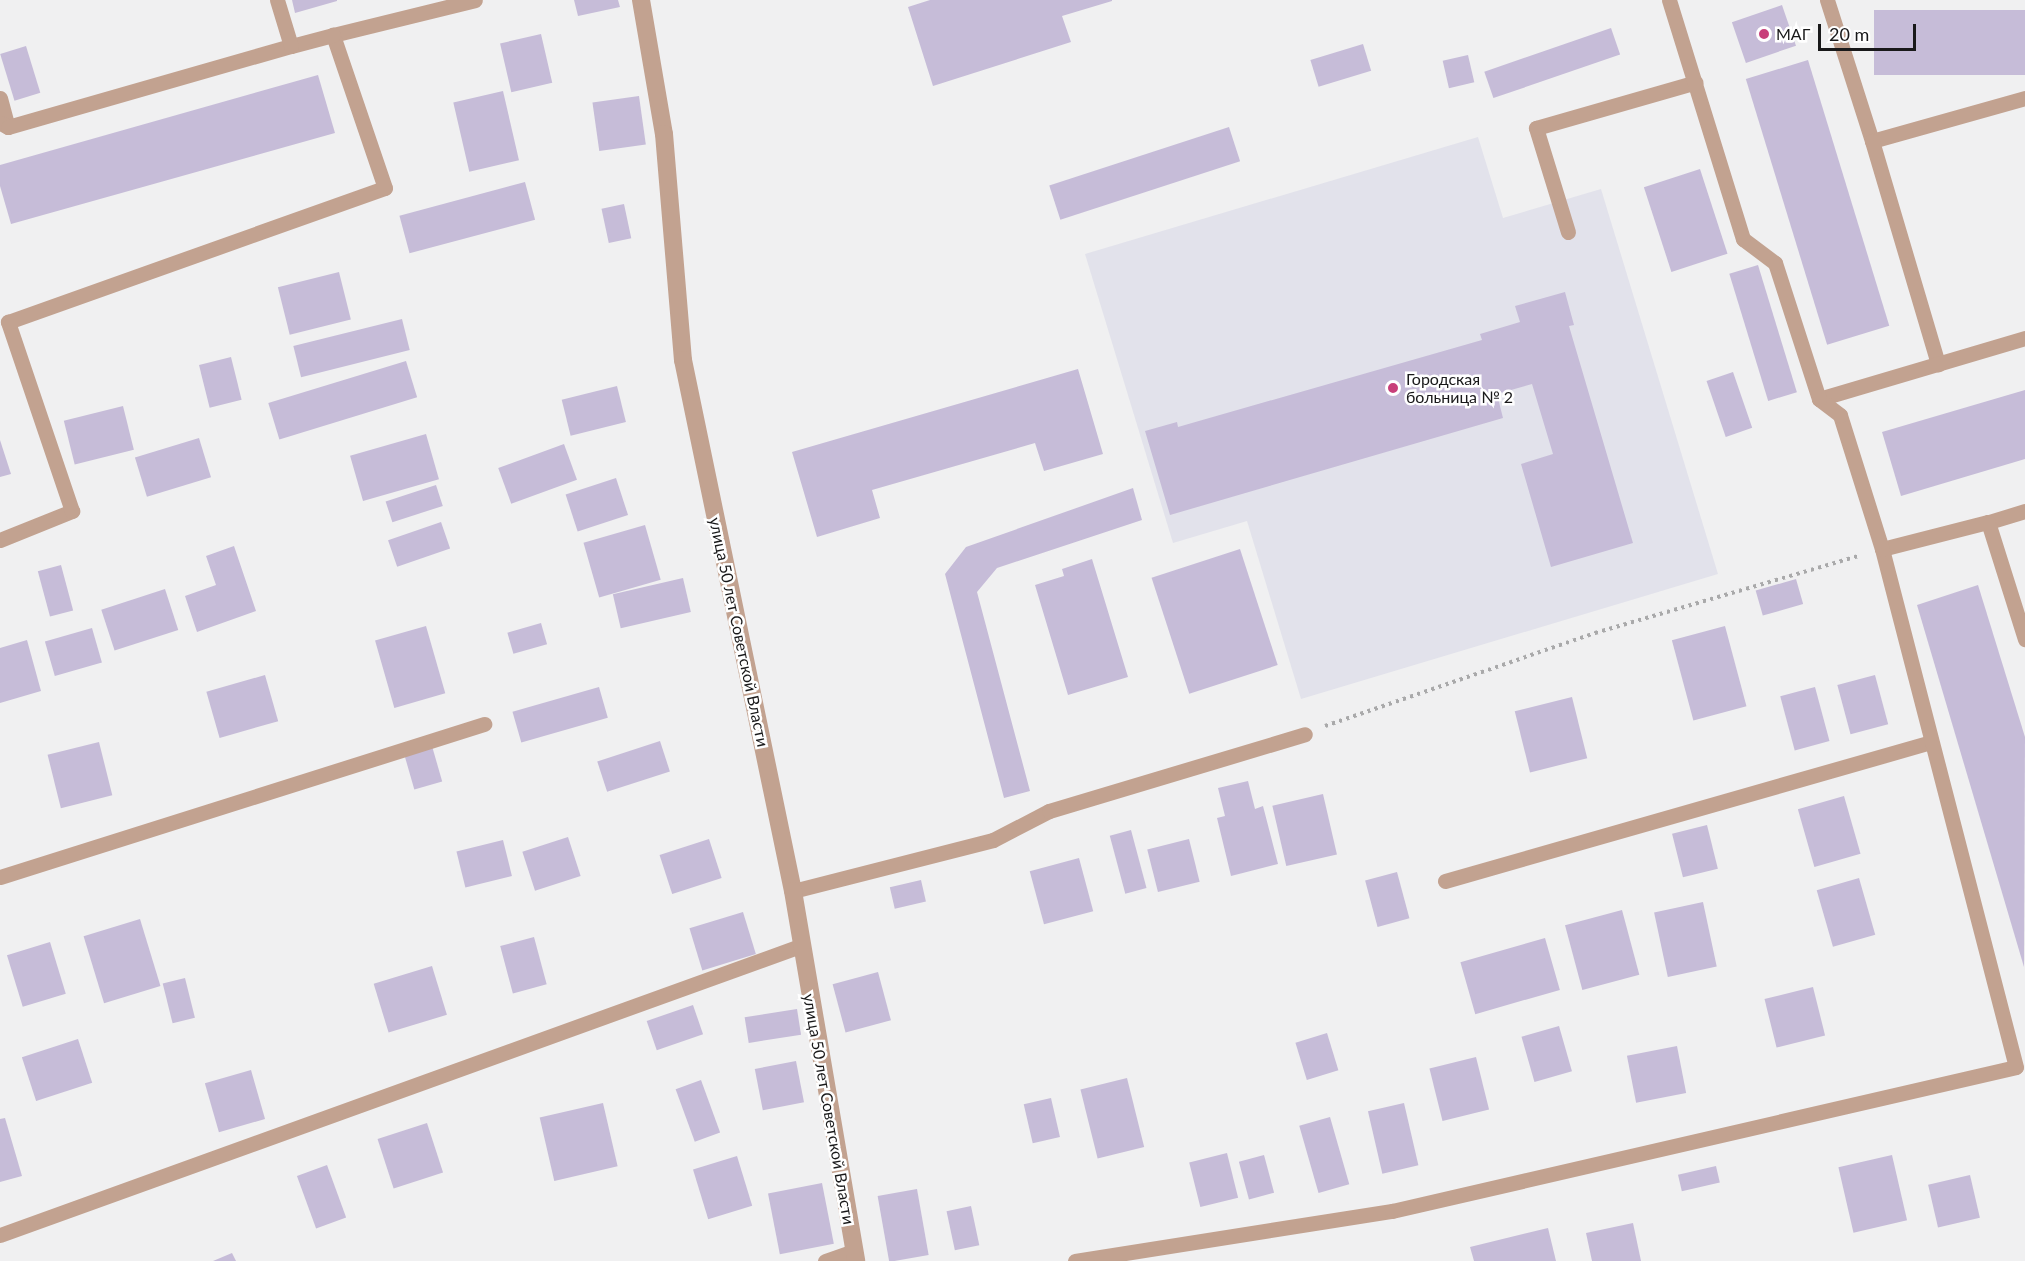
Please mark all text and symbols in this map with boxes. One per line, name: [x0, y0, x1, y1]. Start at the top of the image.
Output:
scale bar: [1821, 12, 1918, 50]
text: 20 m: [1829, 23, 1869, 45]
place label: МАГ: [1776, 24, 1810, 44]
marker: МАГ: [1757, 27, 1771, 41]
place label: Городская больница № 2: [1406, 369, 1513, 407]
marker: Городская больница № 2: [1384, 379, 1402, 397]
street label: улица 50 лет Советской Власти: [705, 515, 773, 749]
street label: улица 50 лет Советской Власти: [799, 992, 859, 1226]

